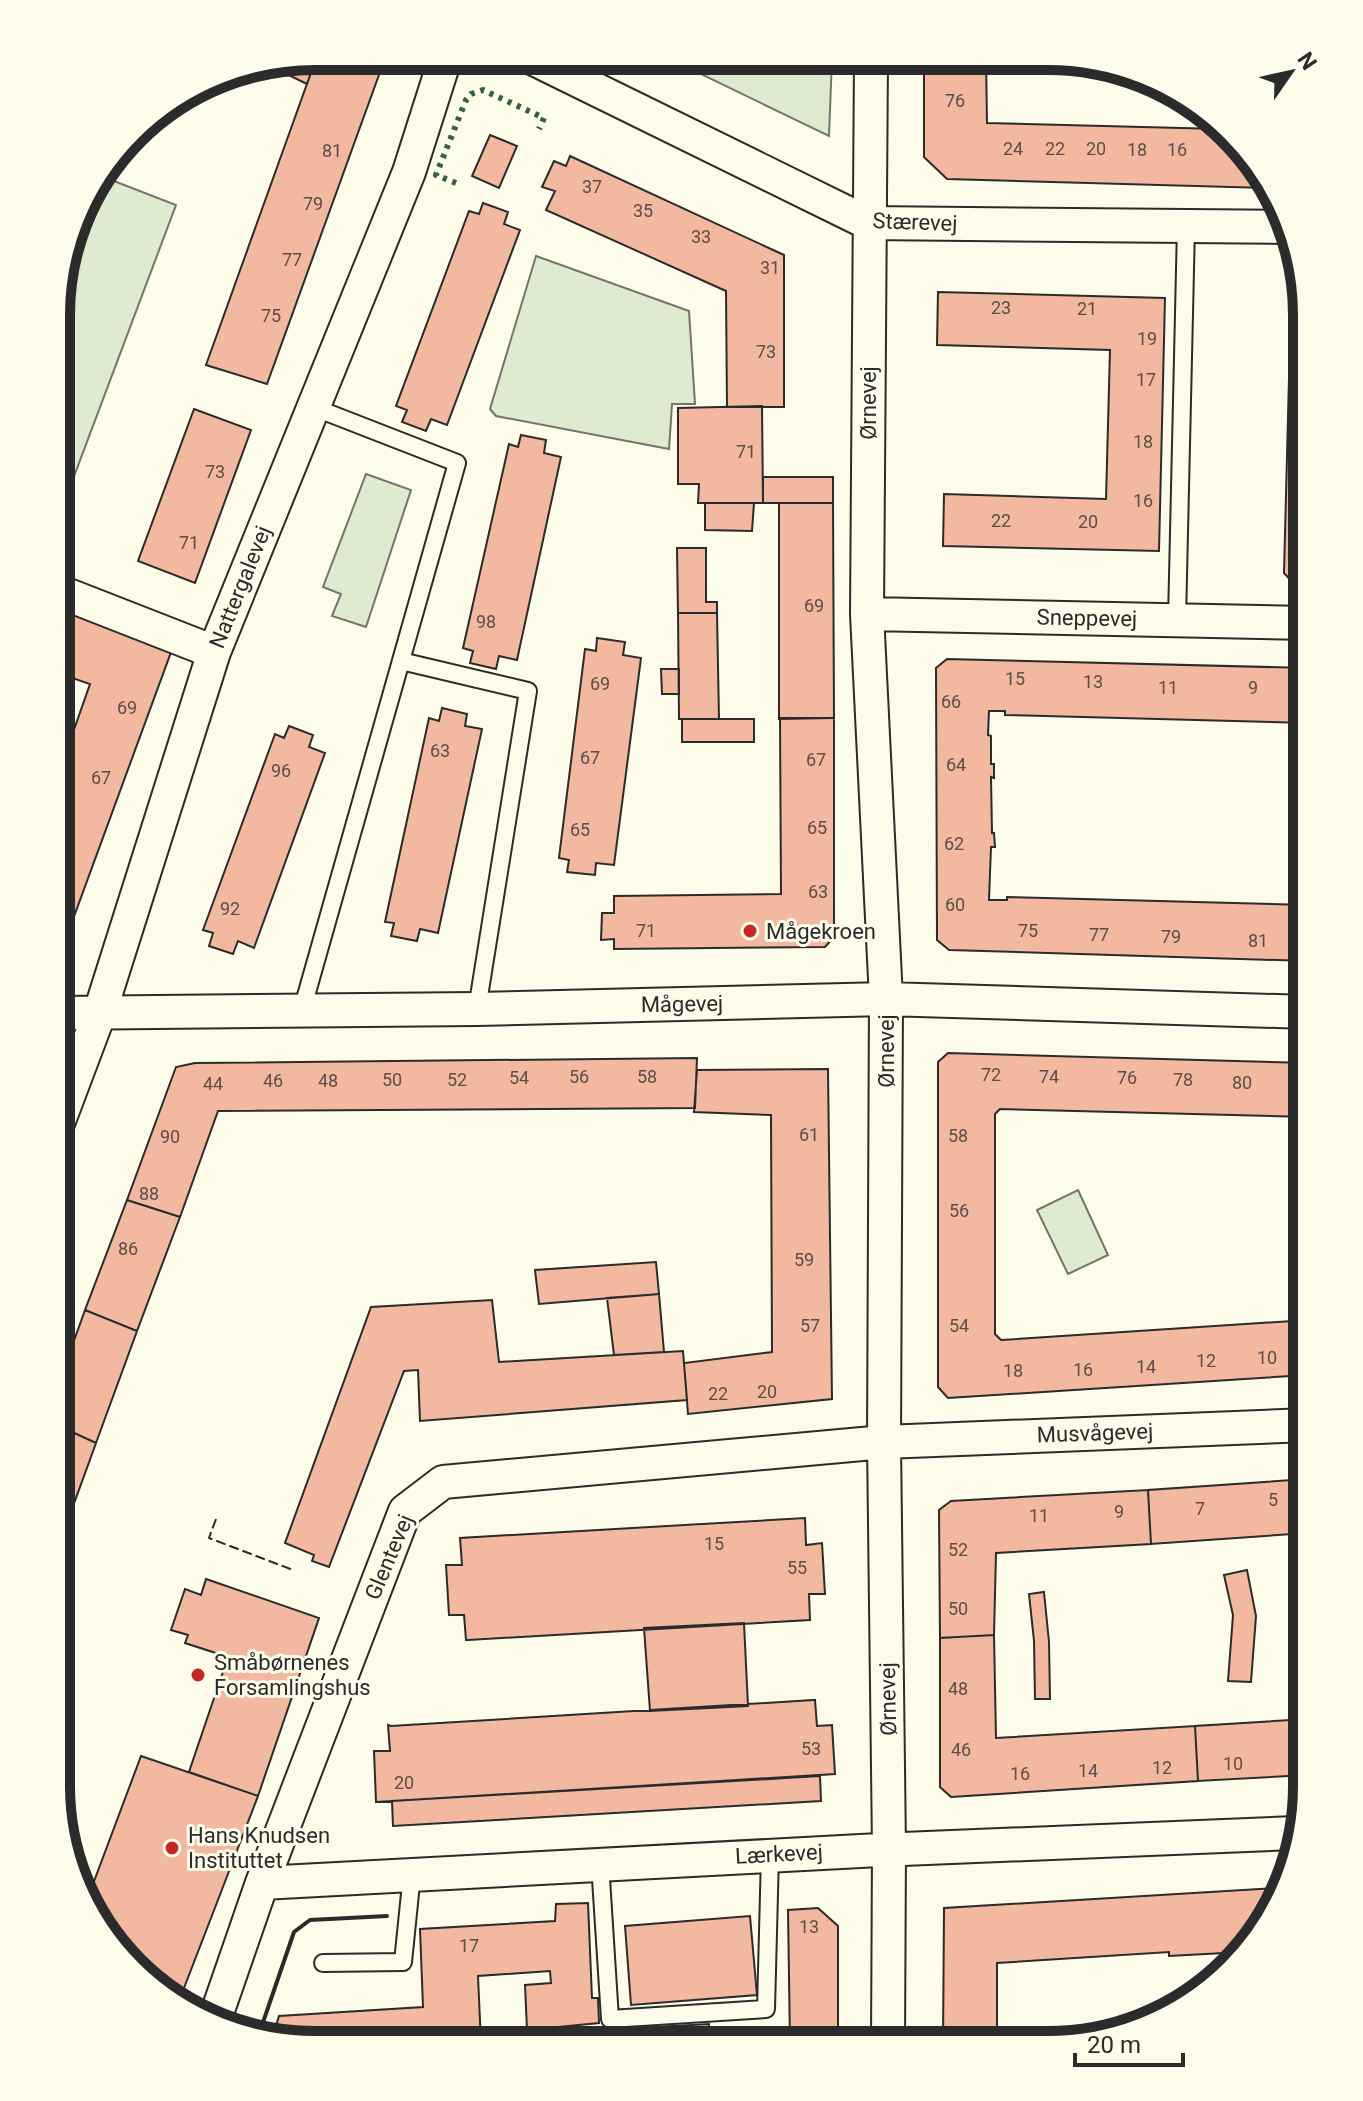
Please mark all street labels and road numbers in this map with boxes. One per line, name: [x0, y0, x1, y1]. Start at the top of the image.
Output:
street label: Stærevej: [872, 208, 958, 236]
street label: Ørnevej: [856, 366, 881, 440]
street label: Nattergalevej: [204, 522, 276, 652]
street label: Sneppevej: [1037, 605, 1137, 631]
street label: Mågevej: [641, 991, 723, 1017]
street label: Ørnevej: [874, 1014, 899, 1088]
street label: Musvågevej: [1036, 1418, 1154, 1448]
street label: Glentevej: [360, 1511, 418, 1603]
street label: Ørnevej: [875, 1662, 901, 1736]
street label: Lærkevej: [735, 1839, 823, 1869]

